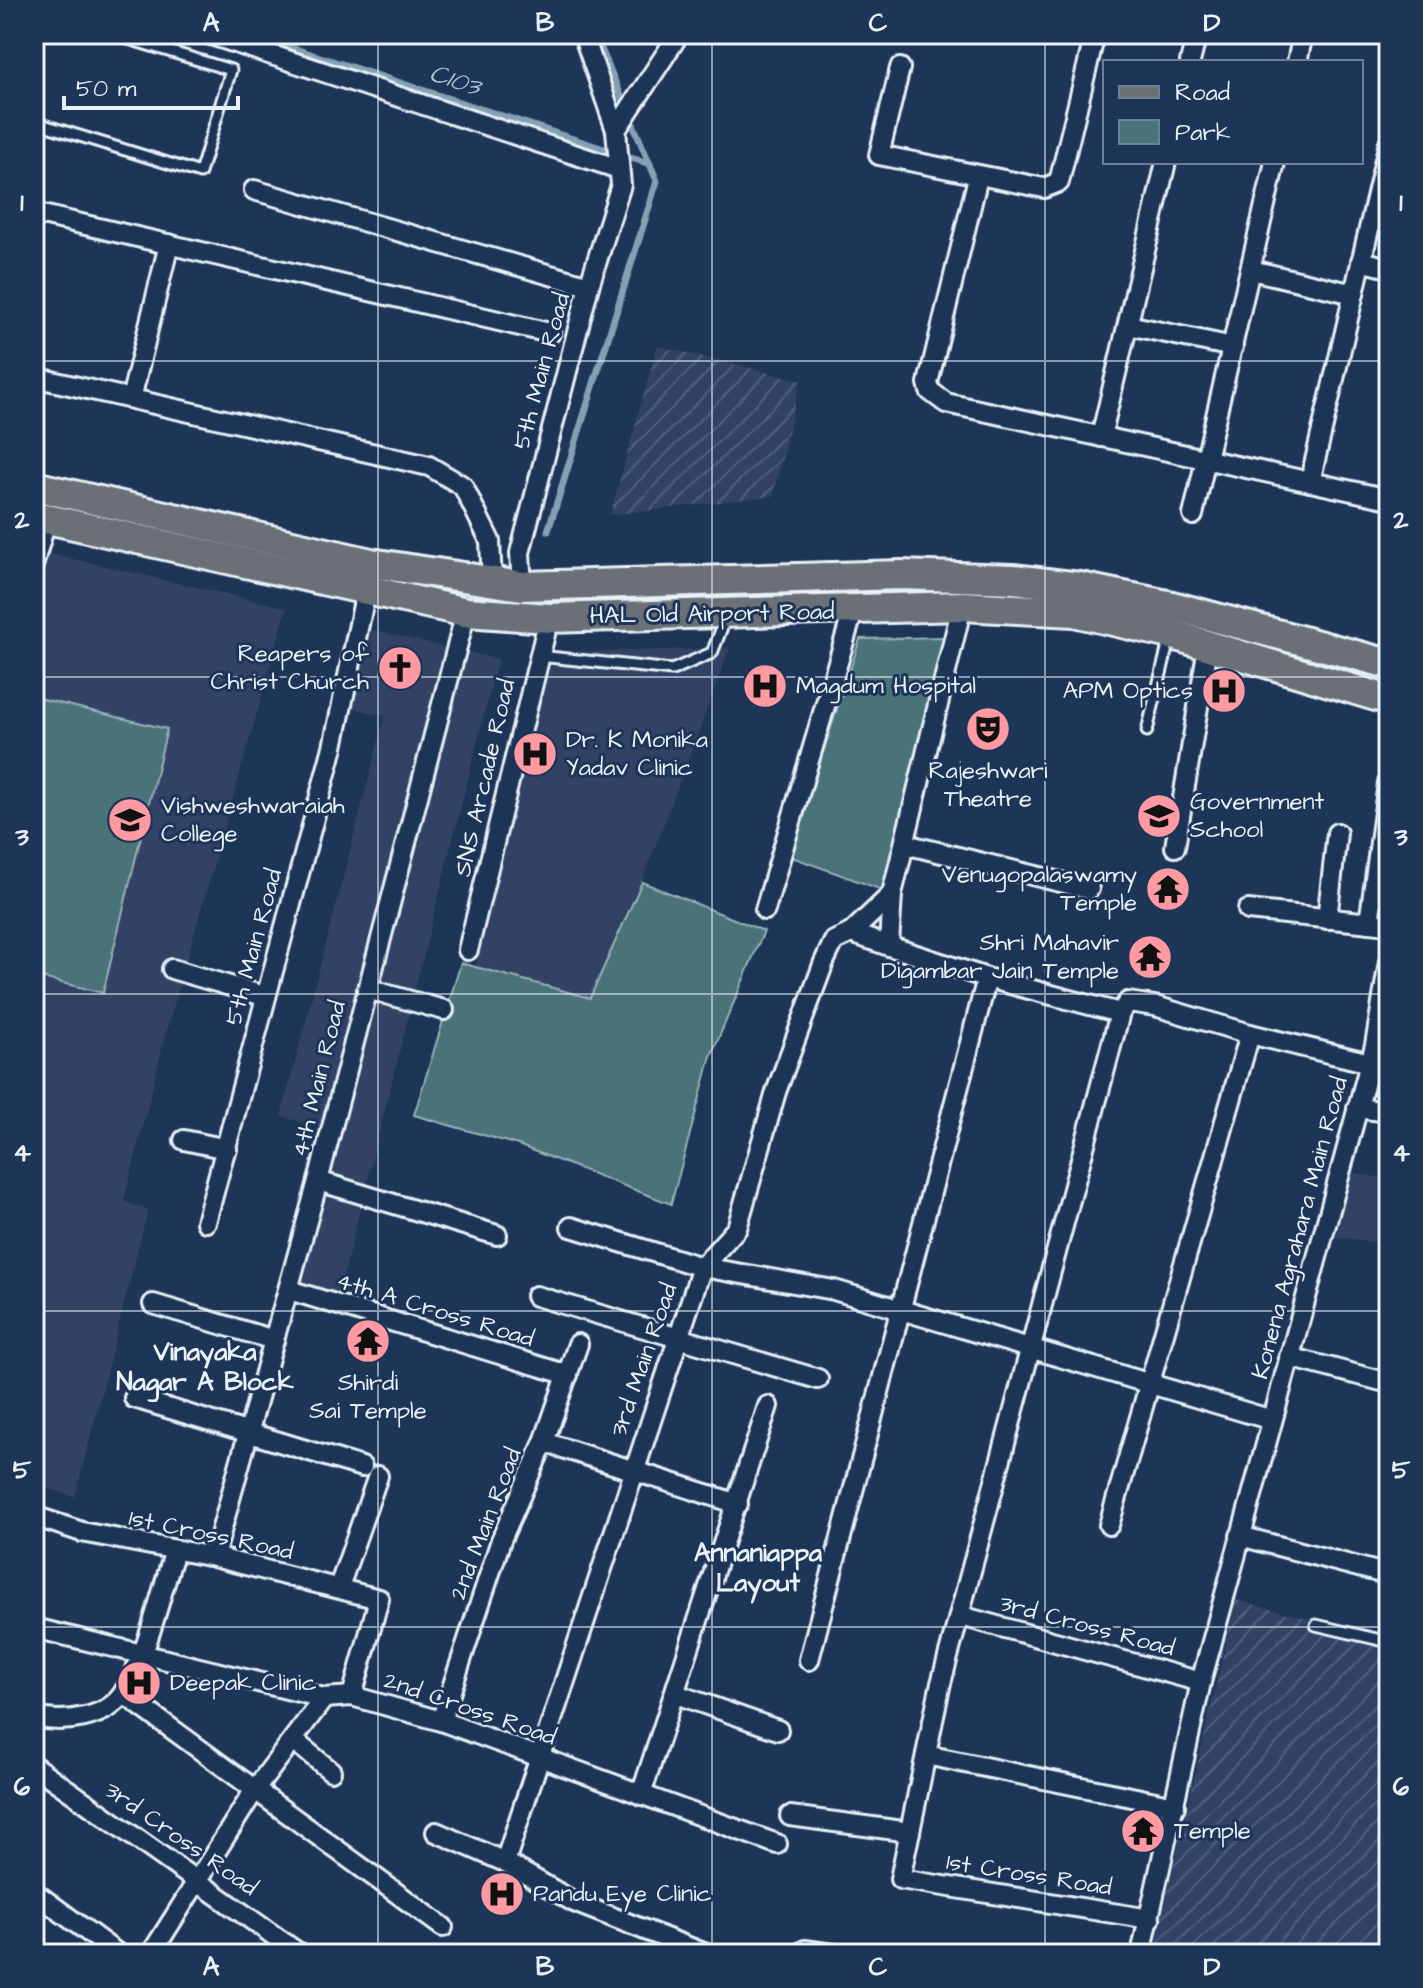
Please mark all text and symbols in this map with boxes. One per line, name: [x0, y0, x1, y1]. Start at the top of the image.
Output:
text: A: [203, 5, 220, 41]
text: B: [536, 5, 555, 41]
text: C: [869, 5, 888, 41]
text: D: [1204, 5, 1221, 41]
water label: C103: [425, 55, 488, 106]
scale bar: [64, 60, 238, 110]
legend: [1103, 60, 1363, 164]
text: 50 m: [76, 72, 137, 106]
text: Road: [1175, 76, 1230, 110]
text: Park: [1175, 116, 1231, 150]
text: 1: [20, 185, 24, 221]
text: 1: [1399, 185, 1403, 221]
street label: 5th Main Road: [505, 289, 579, 453]
text: 2: [14, 502, 30, 538]
text: 2: [1393, 502, 1409, 538]
street label: HAL Old Airport Road: [589, 595, 835, 633]
place label: Reapers of Christ Church: [211, 637, 370, 699]
church icon: Reapers of Christ Church: [376, 644, 424, 692]
hospital icon: Magdum Hospital: [741, 662, 789, 710]
hospital icon: APM Optics: [1200, 667, 1248, 715]
place label: Magdum Hospital: [796, 669, 976, 704]
place label: APM Optics: [1063, 674, 1193, 708]
street label: SNS Arcade Road: [446, 676, 524, 880]
theatre icon: Rajeshwari Theatre: [964, 705, 1012, 753]
place label: Dr. K Monika Yadav Clinic: [566, 723, 708, 785]
hospital icon: Dr. K Monika Yadav Clinic: [511, 730, 559, 778]
place label: Rajeshwari Theatre: [929, 754, 1048, 816]
place label: Government School: [1190, 785, 1324, 847]
place label: Vishweshwaraiah College: [161, 789, 345, 852]
school or university icon: Government School: [1135, 792, 1183, 840]
school or university icon: Vishweshwaraiah College: [106, 796, 154, 844]
text: 3: [14, 819, 29, 855]
text: 3: [1393, 819, 1408, 855]
place label: Venugopalaswamy Temple: [942, 858, 1137, 920]
street label: 5th Main Road: [217, 865, 291, 1029]
temple icon: Venugopalaswamy Temple: [1144, 865, 1192, 913]
place label: Shri Mahavir Digambar Jain Temple: [881, 926, 1119, 989]
temple icon: Shri Mahavir Digambar Jain Temple: [1126, 933, 1174, 981]
street label: 4th Main Road: [283, 997, 355, 1161]
street label: Konena Agrahara Main Road: [1243, 1073, 1358, 1383]
text: 4: [13, 1135, 31, 1171]
text: 4: [1392, 1135, 1410, 1171]
street label: 4th A Cross Road: [332, 1264, 538, 1356]
street label: 3rd Main Road: [602, 1279, 686, 1441]
temple icon: Shirdi Sai Temple: [344, 1317, 392, 1365]
district label: Vinayaka Nagar A Block: [116, 1334, 295, 1403]
place label: Shirdi Sai Temple: [309, 1366, 427, 1428]
street label: 2nd Main Road: [441, 1443, 531, 1605]
text: 5: [13, 1452, 32, 1488]
text: 5: [1392, 1452, 1411, 1488]
street label: 1st Cross Road: [126, 1501, 296, 1569]
district label: Annaniappa Layout: [694, 1535, 823, 1604]
street label: 3rd Cross Road: [996, 1586, 1178, 1666]
hospital icon: Deepak Clinic: [115, 1659, 163, 1707]
street label: 2nd Cross Road: [379, 1664, 561, 1754]
place label: Deepak Clinic: [170, 1666, 317, 1700]
text: 6: [14, 1769, 31, 1805]
text: 6: [1393, 1769, 1410, 1805]
street label: 3rd Cross Road: [98, 1773, 264, 1905]
temple icon: Temple: [1119, 1807, 1167, 1855]
place label: Temple: [1174, 1814, 1251, 1848]
street label: 1st Cross Road: [944, 1845, 1114, 1905]
hospital icon: Pandu Eye Clinic: [478, 1870, 526, 1918]
place label: Pandu Eye Clinic: [533, 1877, 712, 1912]
text: A: [203, 1949, 220, 1985]
text: B: [536, 1949, 555, 1985]
text: C: [869, 1949, 888, 1985]
text: D: [1204, 1949, 1221, 1985]

